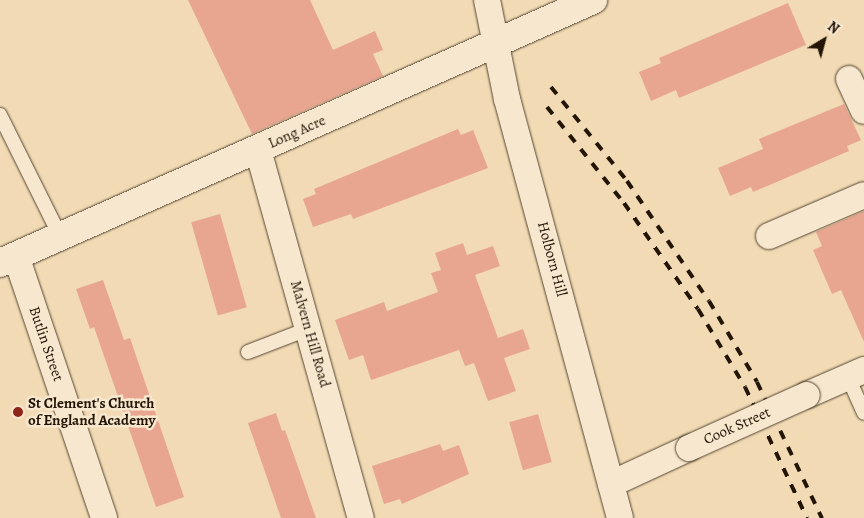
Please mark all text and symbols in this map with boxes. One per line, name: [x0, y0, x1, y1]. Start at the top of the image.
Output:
north arrow: [799, 15, 849, 65]
text: N: [824, 17, 843, 38]
street label: Long Acre: [265, 111, 329, 153]
street label: Holborn Hill: [533, 220, 571, 298]
street label: Malvern Hill Road: [286, 279, 334, 389]
street label: Butlin Street: [25, 304, 67, 384]
place label: St Clement's Church of England Academy: [28, 394, 155, 429]
street label: Cook Street: [701, 403, 773, 449]
marker: St Clement's Church of England Academy: [12, 406, 24, 418]

